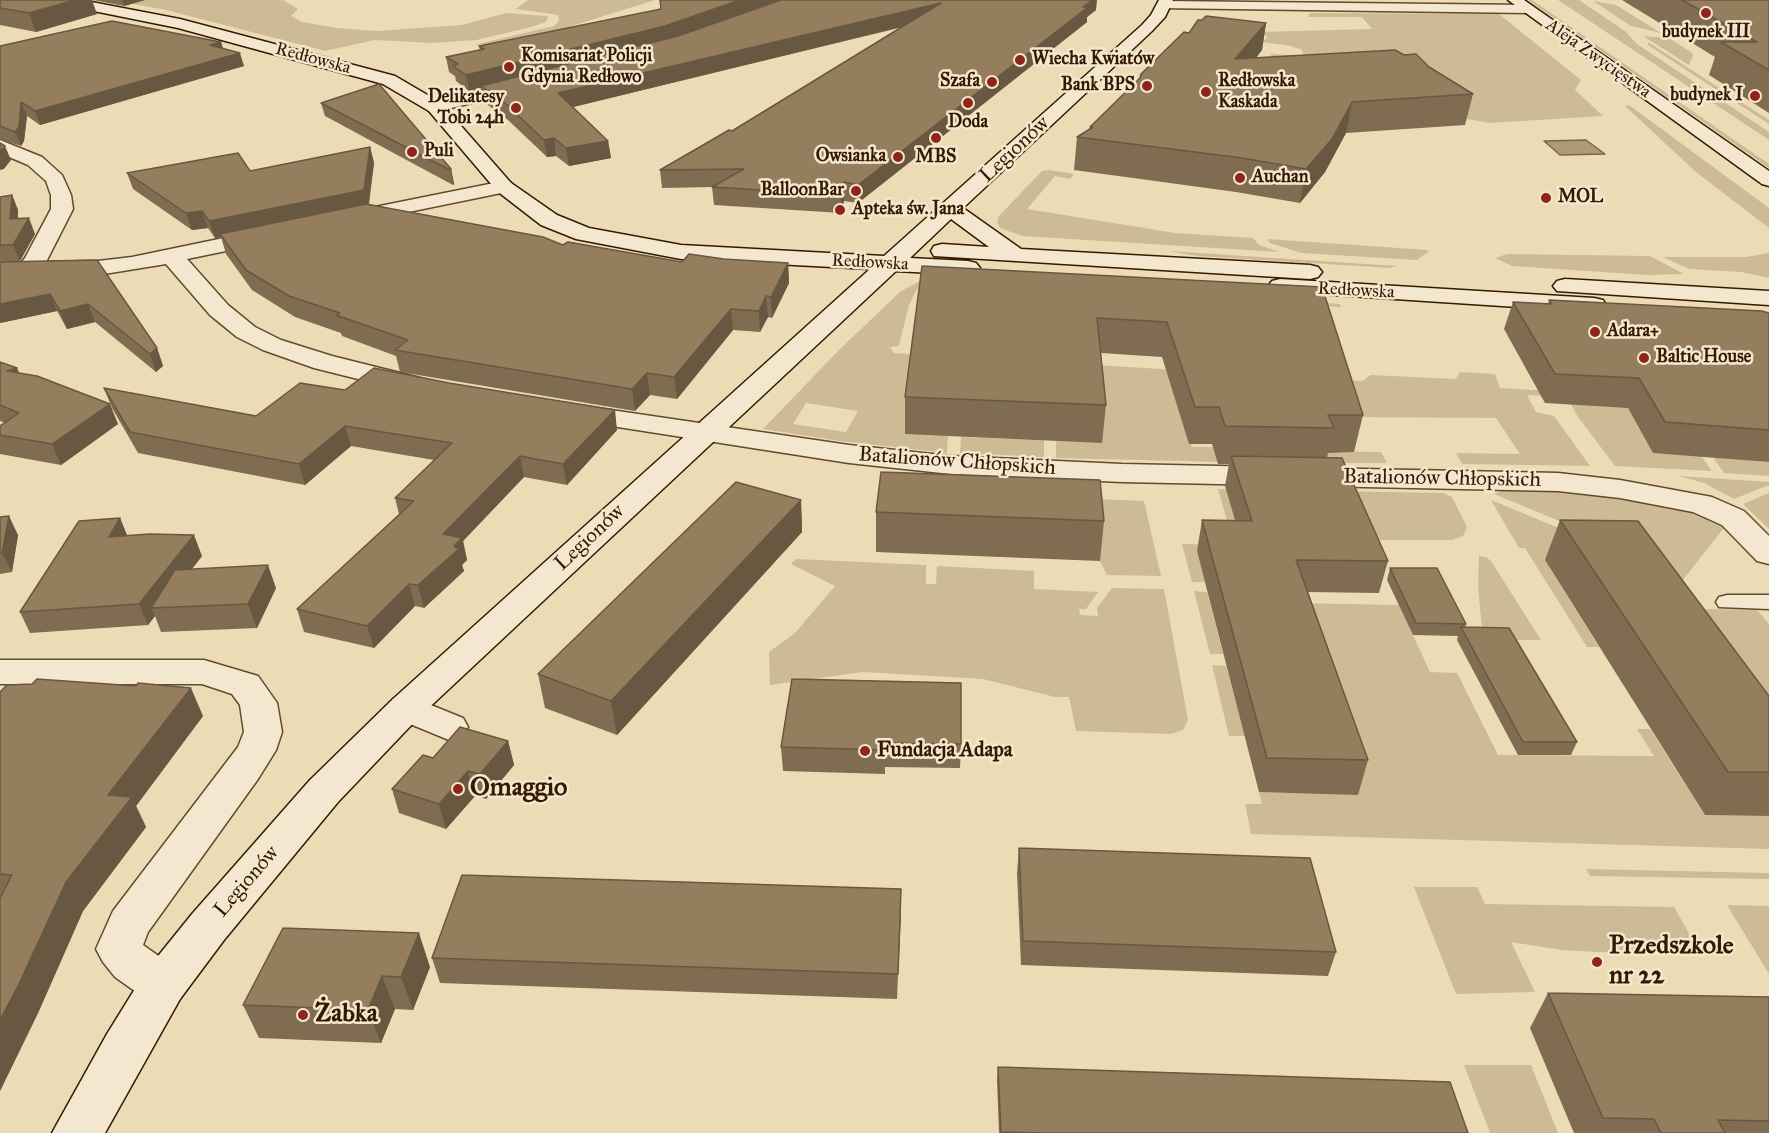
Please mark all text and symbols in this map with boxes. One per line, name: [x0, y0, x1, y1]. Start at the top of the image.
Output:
marker: budynek III: [1699, 6, 1713, 20]
street label: Aleja Zwycięstwa: [1541, 15, 1655, 103]
place label: budynek III: [1662, 22, 1750, 44]
street label: Redłowska: [273, 39, 353, 79]
place label: Komisariat Policji Gdynia Redłowo: [521, 46, 652, 88]
place label: Wiecha Kwiatów: [1032, 49, 1154, 71]
marker: Wiecha Kwiatów: [1013, 53, 1027, 67]
marker: Komisariat Policji Gdynia Redłowo: [502, 60, 516, 74]
place label: Szafa: [940, 71, 980, 93]
place label: Redłowska Kaskada: [1218, 71, 1295, 113]
marker: Szafa: [985, 75, 999, 89]
place label: Bank BPS: [1061, 75, 1135, 97]
marker: Bank BPS: [1140, 79, 1154, 93]
marker: Redłowska Kaskada: [1199, 85, 1213, 99]
place label: budynek I: [1670, 85, 1743, 107]
place label: Delikatesy Tobi 24h: [428, 87, 504, 130]
marker: budynek I: [1748, 89, 1762, 103]
marker: Doda: [961, 96, 975, 110]
marker: Delikatesy Tobi 24h: [509, 101, 523, 115]
street label: Legionów: [975, 111, 1055, 189]
place label: Doda: [948, 112, 988, 134]
marker: MBS: [929, 131, 943, 145]
place label: Puli: [424, 141, 454, 163]
marker: Puli: [405, 145, 419, 159]
place label: Owsianka: [816, 146, 886, 168]
place label: MBS: [916, 147, 956, 169]
marker: Owsianka: [891, 150, 905, 164]
place label: Auchan: [1252, 167, 1308, 189]
marker: Auchan: [1233, 171, 1247, 185]
place label: BalloonBar: [760, 180, 844, 202]
marker: BalloonBar: [849, 184, 863, 198]
place label: MOL: [1558, 187, 1603, 209]
marker: MOL: [1539, 191, 1553, 205]
place label: Apteka św. Jana: [852, 199, 964, 221]
marker: Apteka św. Jana: [833, 203, 847, 217]
street label: Redłowska: [831, 250, 909, 276]
street label: Redłowska: [1317, 278, 1395, 304]
place label: Adara+: [1607, 321, 1659, 343]
marker: Adara+: [1588, 325, 1602, 339]
place label: Baltic House: [1656, 347, 1751, 369]
marker: Baltic House: [1637, 351, 1651, 365]
street label: Batalionów Chłopskich: [857, 443, 1057, 481]
street label: Batalionów Chłopskich: [1343, 465, 1541, 493]
street label: Legionów: [550, 499, 630, 577]
place label: Fundacja Adapa: [877, 738, 1013, 764]
marker: Fundacja Adapa: [858, 744, 872, 758]
place label: Omaggio: [470, 773, 567, 805]
marker: Omaggio: [451, 782, 465, 796]
street label: Legionów: [209, 841, 285, 923]
place label: Przedszkole nr 22: [1609, 931, 1734, 993]
marker: Przedszkole nr 22: [1590, 955, 1604, 969]
place label: Żabka: [315, 999, 378, 1031]
marker: Żabka: [296, 1008, 310, 1022]

